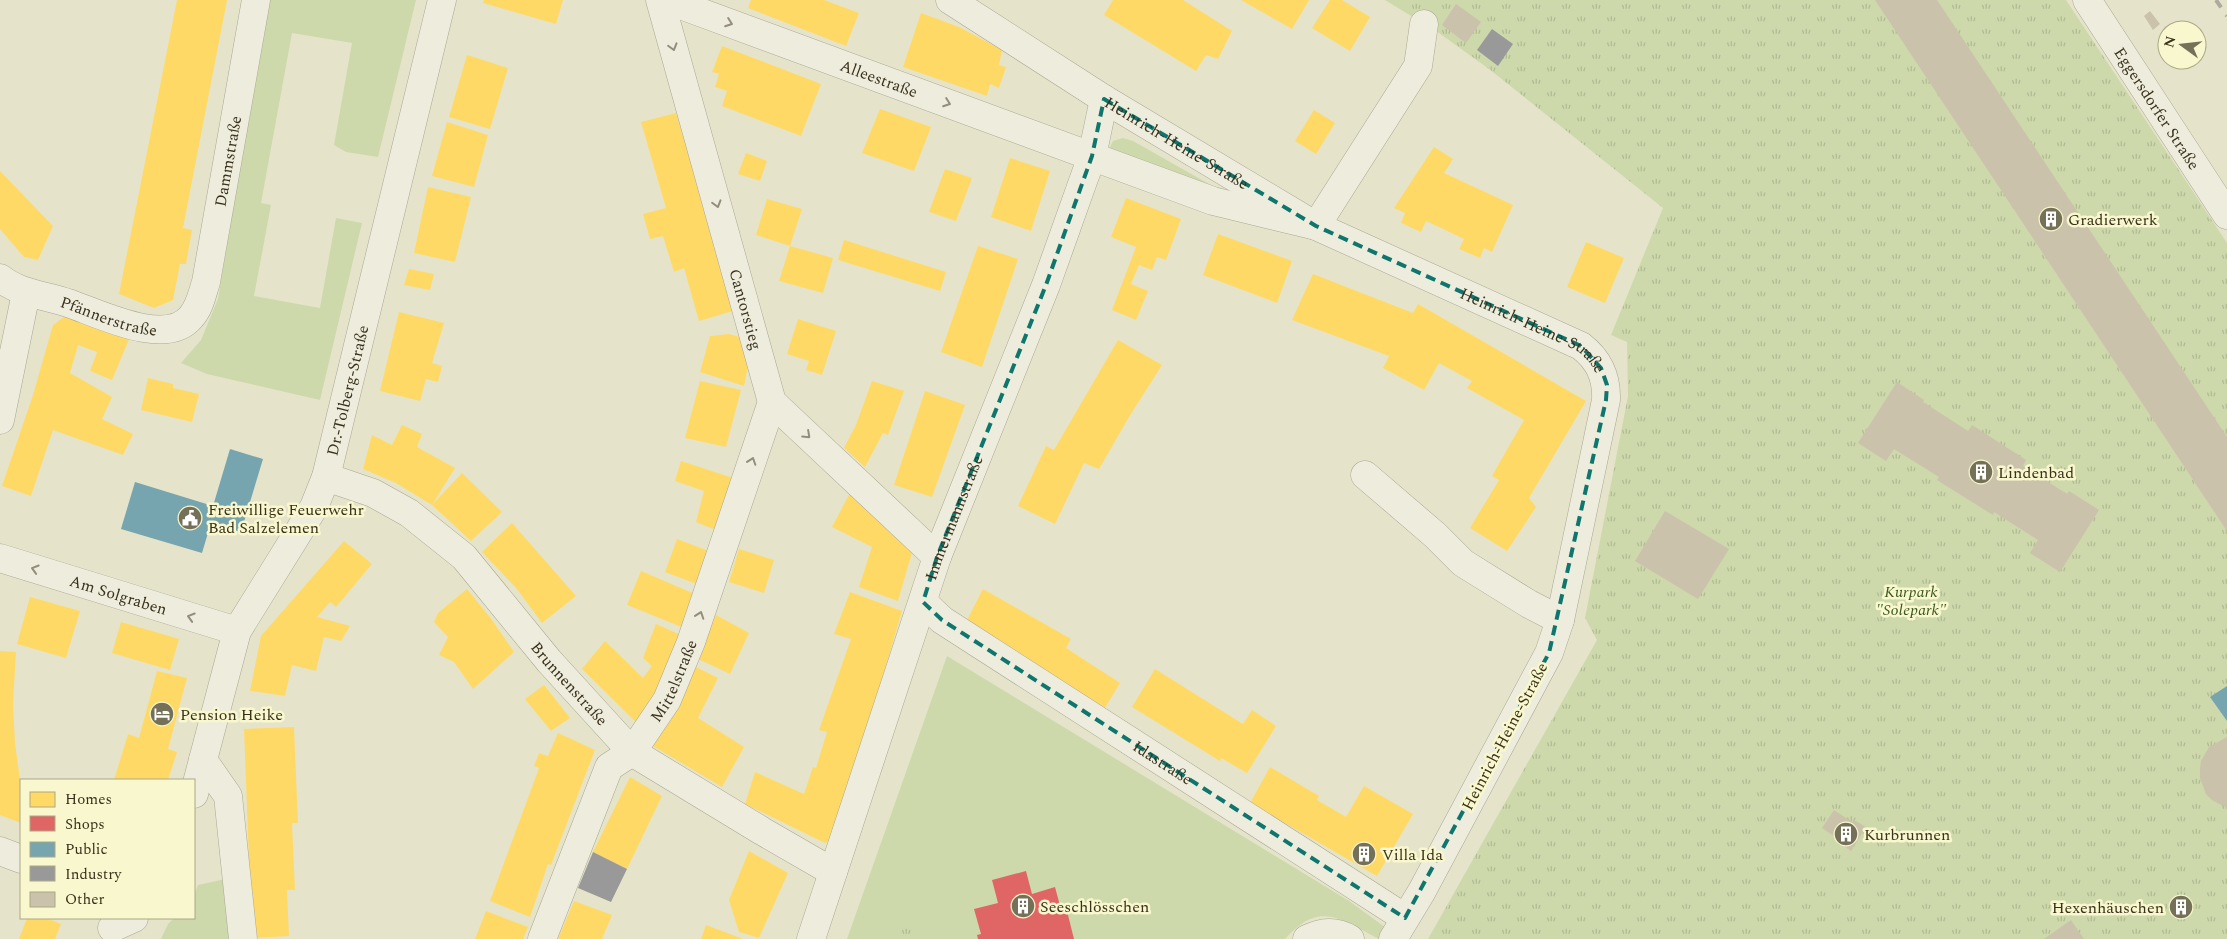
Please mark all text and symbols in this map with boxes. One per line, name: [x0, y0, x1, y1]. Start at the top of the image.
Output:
one-way arrow: [724, 17, 733, 27]
north arrow: [2157, 20, 2207, 70]
text: N: [2158, 34, 2182, 50]
street label: Eggersdorfer Straße: [2108, 42, 2205, 175]
one-way arrow: [667, 43, 678, 51]
street label: Alleestraße: [837, 54, 921, 104]
street label: Heinrich-Heine-Straße: [1100, 91, 1253, 196]
one-way arrow: [943, 97, 951, 107]
street label: Dammstraße: [209, 114, 248, 209]
one-way arrow: [711, 199, 721, 207]
building icon: Gradierwerk: [2038, 206, 2064, 232]
place label: Gradierwerk: [2068, 208, 2158, 232]
street label: Cantorstieg: [722, 266, 768, 353]
street label: Heinrich-Heine-Straße: [1456, 282, 1611, 377]
street label: Pfännerstraße: [57, 290, 158, 343]
street label: Dr.-Tolberg-Straße: [321, 323, 375, 458]
one-way arrow: [802, 429, 811, 438]
street label: Immermannstraße: [919, 452, 990, 583]
one-way arrow: [746, 457, 756, 466]
building icon: Lindenbad: [1968, 459, 1994, 485]
place label: Lindenbad: [1998, 461, 2074, 485]
place label: Freiwillige Feuerwehr Bad Salzelemen: [208, 498, 364, 540]
public building icon: Freiwillige Feuerwehr Bad Salzelemen: [177, 505, 203, 531]
one-way arrow: [32, 565, 40, 575]
street label: Am Solgraben: [66, 569, 170, 622]
park label: Kurpark "Solepark": [1876, 580, 1947, 622]
one-way arrow: [694, 611, 704, 620]
one-way arrow: [187, 613, 195, 623]
street label: Mittelstraße: [644, 636, 704, 727]
street label: Brunnenstraße: [525, 637, 613, 731]
street label: Heinrich-Heine-Straße: [1456, 658, 1554, 815]
hotel icon: Pension Heike: [149, 701, 175, 727]
place label: Pension Heike: [180, 703, 283, 727]
street label: Idastraße: [1128, 735, 1197, 791]
legend: [20, 779, 195, 919]
text: Homes: [65, 788, 112, 811]
text: Shops: [65, 813, 105, 836]
building icon: Kurbrunnen: [1833, 821, 1859, 847]
place label: Kurbrunnen: [1864, 823, 1950, 847]
text: Public: [65, 838, 108, 861]
building icon: Villa Ida: [1351, 841, 1377, 867]
place label: Villa Ida: [1382, 843, 1443, 867]
text: Industry: [65, 863, 122, 886]
text: Other: [65, 888, 104, 911]
building icon: Seeschlösschen: [1010, 893, 1036, 919]
building icon: Hexenhäuschen: [2168, 894, 2194, 920]
place label: Seeschlösschen: [1040, 895, 1149, 919]
place label: Hexenhäuschen: [2052, 896, 2164, 920]

